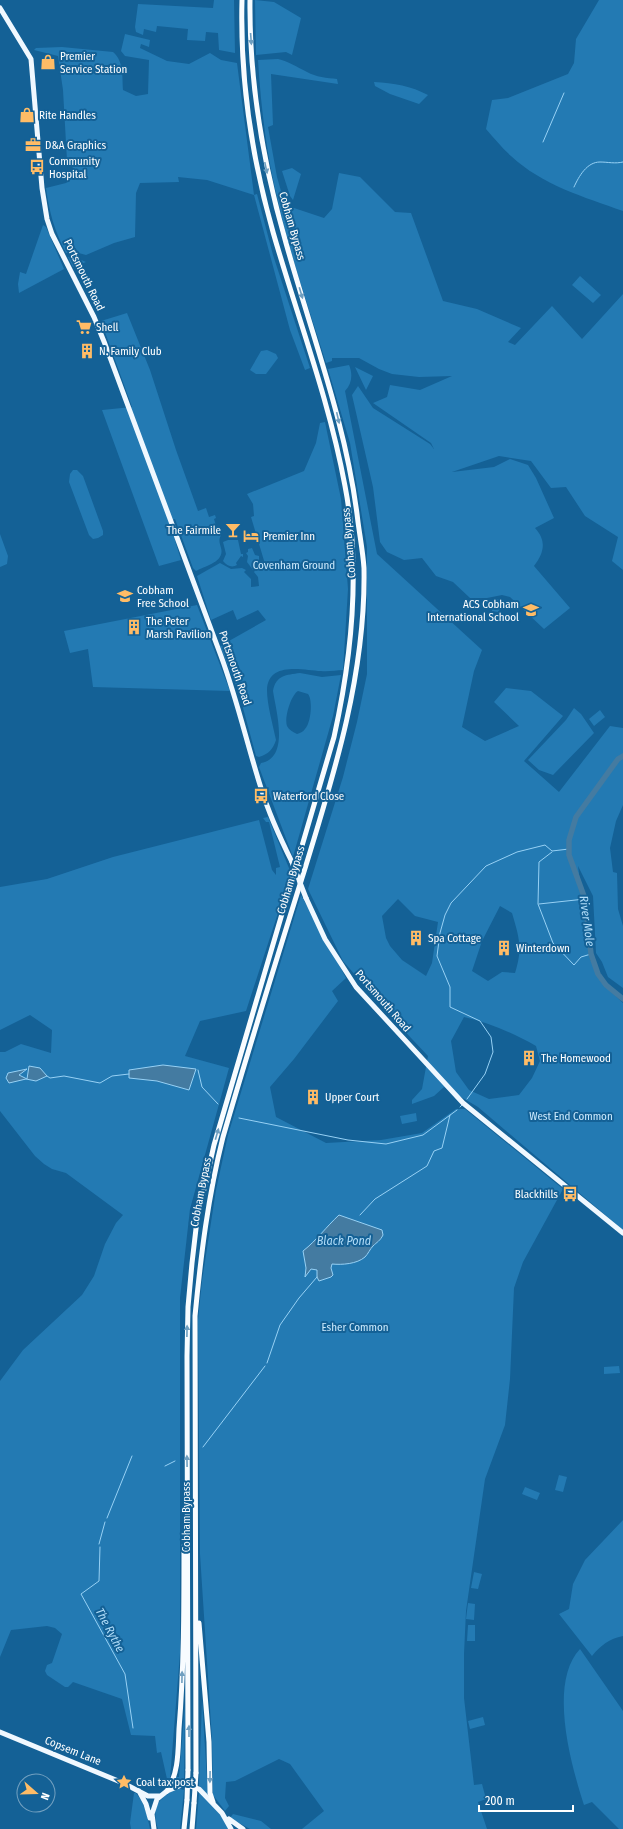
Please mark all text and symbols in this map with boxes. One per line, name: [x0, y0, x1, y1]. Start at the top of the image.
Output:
one-way arrow: [247, 33, 254, 45]
place label: Premier Service Station: [60, 50, 127, 76]
shop icon: Premier Service Station: [39, 53, 57, 71]
shop icon: Rite Handles: [18, 106, 36, 124]
place label: Rite Handles: [39, 109, 96, 122]
office icon: D&A Graphics: [24, 136, 42, 154]
place label: D&A Graphics: [45, 139, 106, 152]
place label: Community Hospital: [49, 155, 100, 181]
bus stop icon: Community Hospital: [28, 158, 46, 176]
one-way arrow: [264, 162, 270, 174]
street label: Cobham Bypass: [276, 190, 308, 262]
street label: Portsmouth Road: [61, 237, 107, 313]
one-way arrow: [298, 287, 304, 299]
supermarket icon: Shell: [75, 318, 93, 336]
place label: Shell: [96, 321, 119, 334]
building icon: N. Family Club: [78, 342, 96, 360]
place label: N. Family Club: [99, 345, 162, 358]
one-way arrow: [335, 412, 341, 424]
street label: Cobham Bypass: [339, 507, 359, 579]
bar icon: The Fairmile: [224, 521, 242, 539]
place label: The Fairmile: [166, 524, 221, 537]
hotel icon: Premier Inn: [242, 527, 260, 545]
place label: Premier Inn: [263, 530, 315, 543]
park label: Covenham Ground: [253, 559, 335, 572]
place label: Cobham Free School: [137, 584, 189, 610]
school or university icon: Cobham Free School: [116, 587, 134, 605]
place label: ACS Cobham International School: [427, 598, 519, 624]
school or university icon: ACS Cobham International School: [522, 601, 540, 619]
place label: The Peter Marsh Pavilion: [146, 615, 211, 641]
building icon: The Peter Marsh Pavilion: [125, 618, 143, 636]
street label: Portsmouth Road: [216, 629, 254, 707]
bus stop icon: Waterford Close: [252, 787, 270, 805]
place label: Waterford Close: [273, 790, 344, 803]
street label: Cobham Bypass: [274, 844, 308, 916]
water label: River Mole: [577, 895, 598, 948]
building icon: Spa Cottage: [407, 929, 425, 947]
place label: Spa Cottage: [428, 932, 481, 945]
building icon: Winterdown: [495, 939, 513, 957]
place label: Winterdown: [516, 942, 570, 955]
street label: Portsmouth Road: [352, 967, 414, 1035]
building icon: The Homewood: [520, 1049, 538, 1067]
place label: The Homewood: [541, 1052, 611, 1065]
building icon: Upper Court: [304, 1088, 322, 1106]
place label: Upper Court: [325, 1091, 380, 1104]
park label: West End Common: [529, 1110, 613, 1123]
one-way arrow: [214, 1128, 220, 1140]
street label: Cobham Bypass: [188, 1156, 214, 1228]
bus stop icon: Blackhills: [561, 1185, 579, 1203]
place label: Blackhills: [515, 1188, 558, 1201]
water label: Black Pond: [317, 1234, 372, 1248]
park label: Esher Common: [321, 1321, 389, 1334]
one-way arrow: [184, 1325, 191, 1337]
one-way arrow: [184, 1454, 190, 1467]
street label: Cobham Bypass: [180, 1481, 193, 1552]
water label: The Rythe: [93, 1606, 128, 1655]
one-way arrow: [179, 1671, 186, 1683]
one-way arrow: [186, 1724, 192, 1737]
street label: Copsem Lane: [43, 1734, 103, 1768]
one-way arrow: [206, 1771, 213, 1783]
north arrow: [16, 1773, 56, 1813]
place icon: Coal tax post: [115, 1773, 133, 1791]
place label: Coal tax post: [136, 1776, 194, 1789]
scale bar: [479, 1787, 573, 1813]
text: N: [38, 1791, 52, 1802]
text: 200 m: [485, 1794, 515, 1808]

